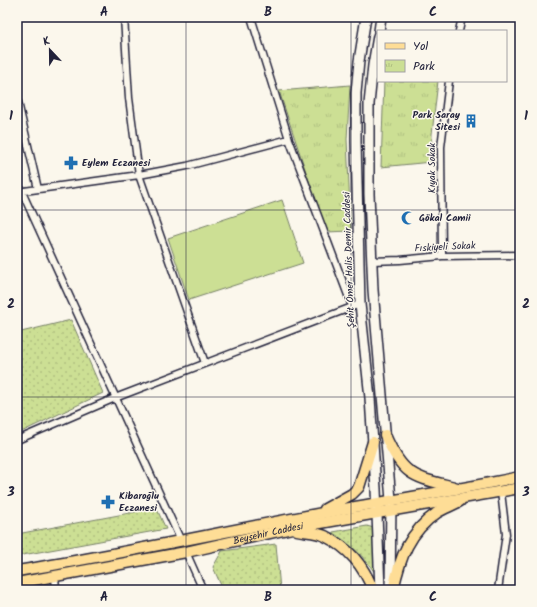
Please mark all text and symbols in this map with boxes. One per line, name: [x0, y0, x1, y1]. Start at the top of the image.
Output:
text: A: [100, 2, 108, 23]
text: B: [264, 2, 272, 23]
text: C: [429, 2, 437, 23]
north arrow: [30, 30, 70, 70]
legend: [377, 30, 507, 82]
text: K: [40, 32, 53, 51]
text: Yol: [413, 37, 428, 56]
text: Park: [413, 57, 435, 76]
text: 1: [9, 106, 13, 127]
text: 1: [524, 106, 528, 127]
place label: Park Saray Sitesi: [412, 107, 461, 135]
building icon: Park Saray Sitesi: [463, 113, 479, 129]
street label: Kıyak Sokak: [424, 142, 440, 193]
pharmacy icon: Eylem Eczanesi: [63, 155, 79, 171]
place label: Eylem Eczanesi: [82, 155, 151, 171]
street label: Şehit Ömer Halis Demir Caddesi: [339, 191, 359, 328]
mosque icon: Gökal Camii: [400, 210, 416, 226]
place label: Gökal Camii: [419, 210, 471, 226]
street label: Fıskiyeli Sokak: [414, 237, 476, 257]
text: 2: [7, 294, 15, 315]
text: 2: [522, 294, 530, 315]
text: 3: [6, 482, 15, 503]
text: 3: [521, 482, 530, 503]
place label: Kibaroğlu Eczanesi: [119, 488, 159, 516]
pharmacy icon: Kibaroğlu Eczanesi: [100, 494, 116, 510]
street label: Beyşehir Caddesi: [232, 518, 305, 549]
text: A: [100, 587, 108, 607]
text: B: [264, 587, 272, 607]
text: C: [429, 587, 437, 607]

